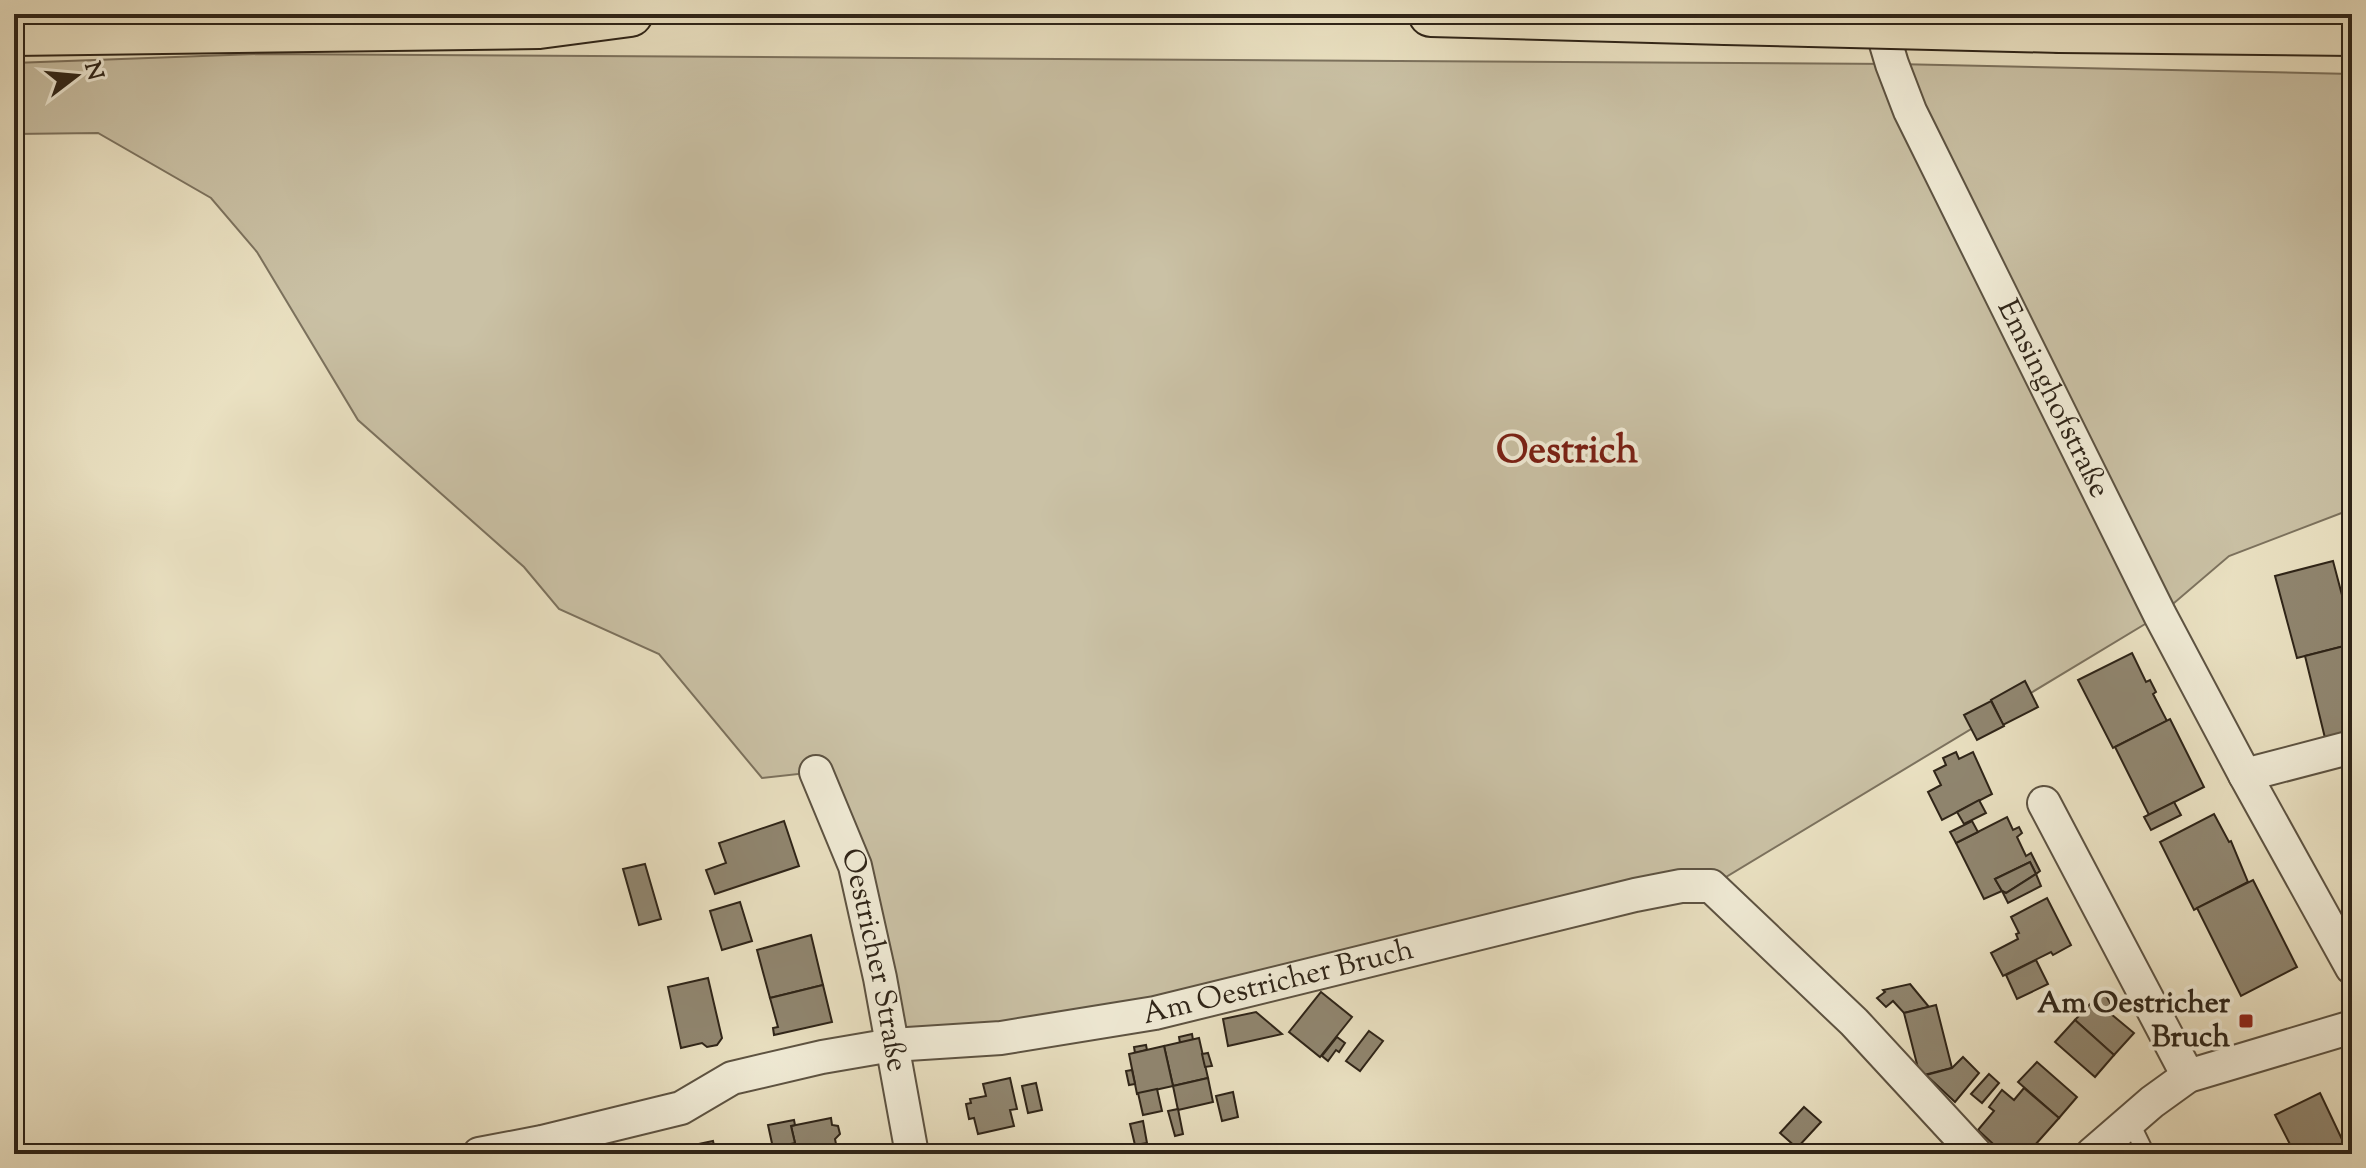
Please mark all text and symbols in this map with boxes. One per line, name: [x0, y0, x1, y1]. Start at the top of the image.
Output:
north arrow: [36, 36, 116, 116]
text: N: [75, 58, 110, 85]
street label: Emsinghofstraße: [1986, 293, 2120, 505]
district label: Oestrich: [1496, 426, 1639, 480]
street label: Oestricher Straße: [829, 842, 918, 1075]
street label: Am Oestricher Bruch: [1138, 929, 1419, 1037]
place label: Am Oestricher Bruch: [2037, 983, 2231, 1060]
marker: Am Oestricher Bruch: [2237, 1012, 2255, 1030]

